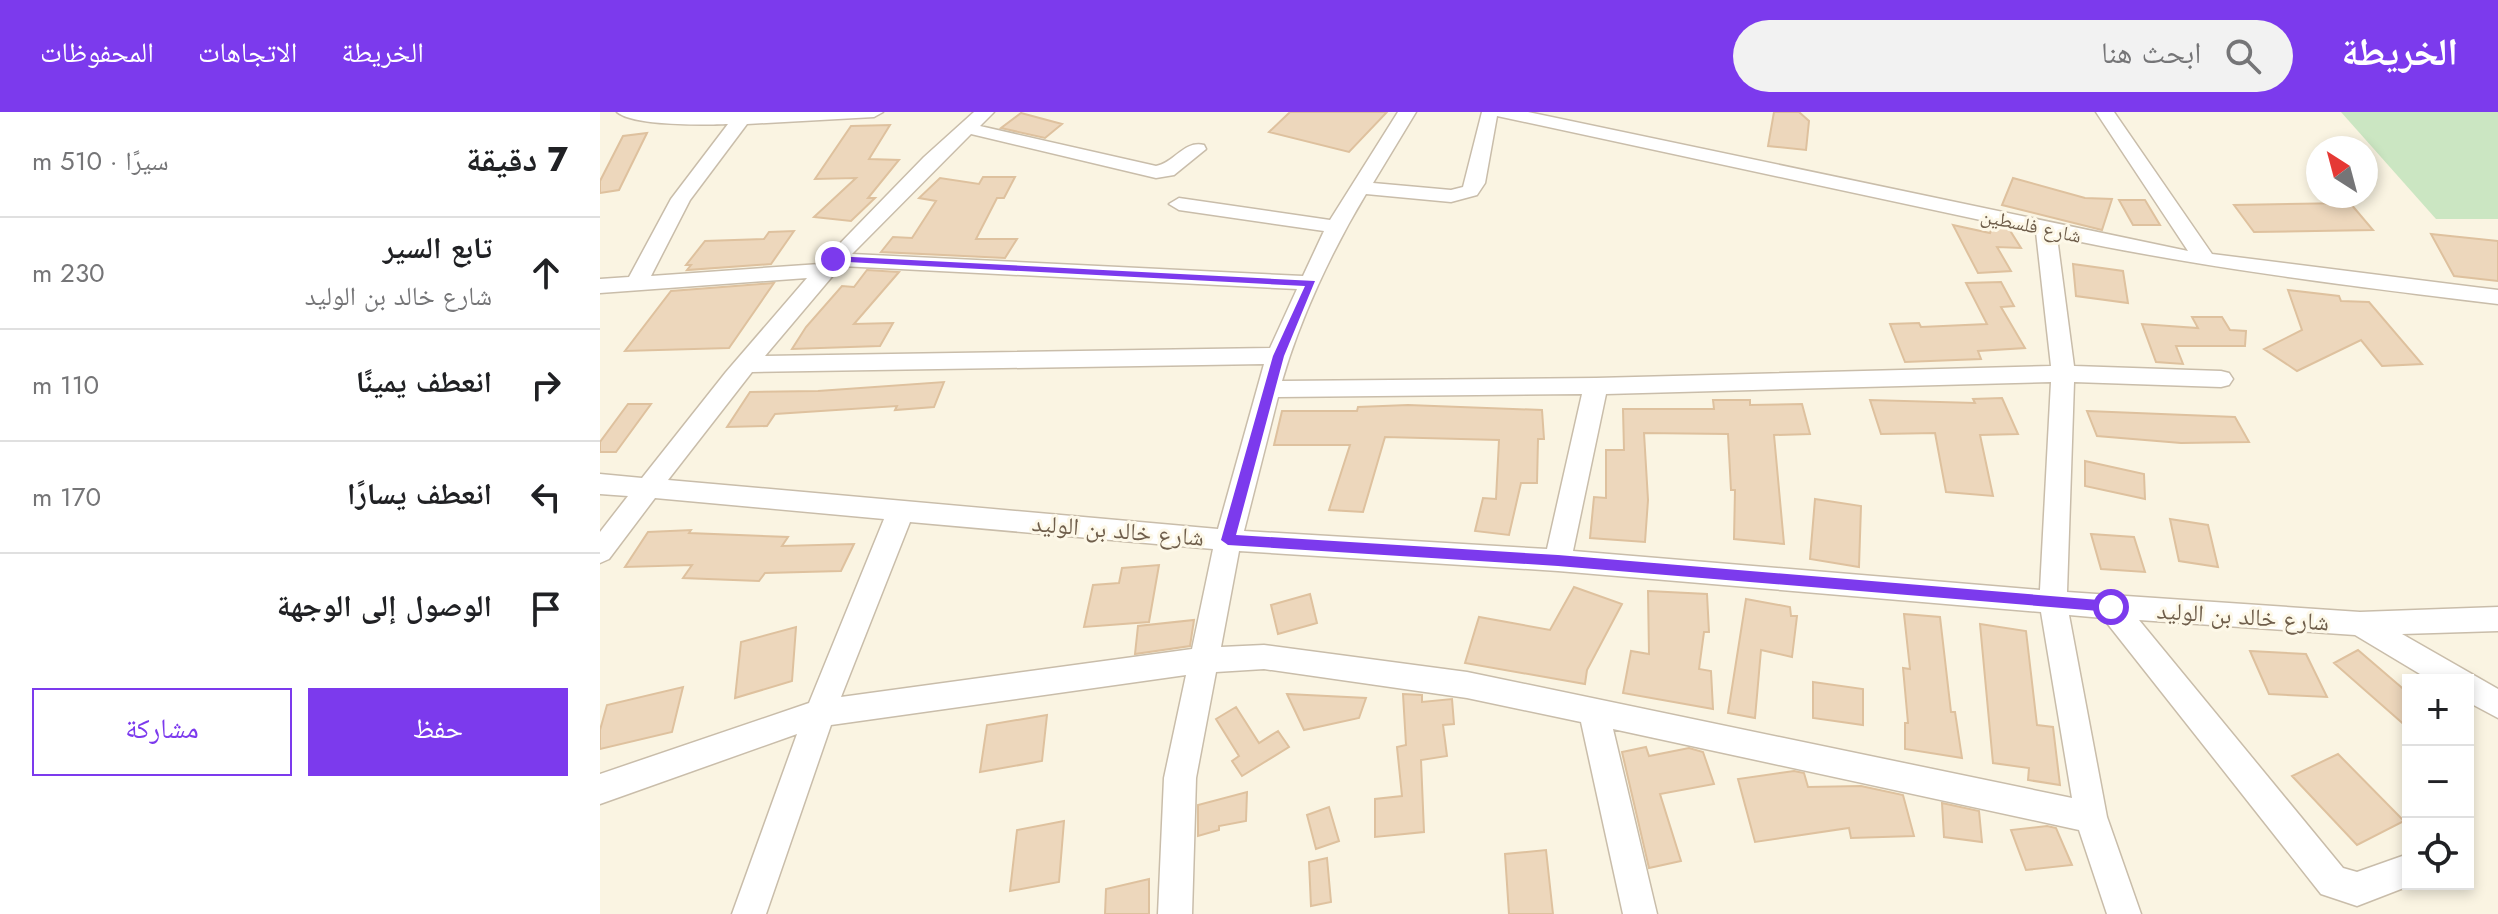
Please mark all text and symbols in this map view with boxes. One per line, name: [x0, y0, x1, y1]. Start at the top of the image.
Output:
search box: [1733, 20, 2293, 92]
text: الخريطة: [2341, 24, 2458, 79]
text: ابحث هنا: [2101, 31, 2201, 74]
text: المحفوظات: [40, 32, 154, 73]
text: الاتجاهات: [198, 32, 297, 73]
text: الخريطة: [341, 32, 424, 73]
icon: search: [2221, 34, 2265, 78]
text: 7 دقيقة: [466, 135, 568, 184]
north arrow: [2306, 136, 2378, 208]
text: سيرًا · 510 m: [32, 142, 169, 180]
street label: شارع فلسطين: [1978, 201, 2084, 251]
text: تابع السير: [383, 226, 492, 269]
route end: [815, 241, 851, 277]
icon: ahead: [524, 251, 568, 295]
text: 230 m: [32, 254, 105, 292]
text: شارع خالد بن الوليد: [305, 277, 492, 315]
text: انعطف يمينًا: [356, 360, 492, 403]
icon: right: [524, 363, 568, 407]
text: 110 m: [32, 366, 99, 404]
text: انعطف يسارًا: [347, 472, 492, 515]
icon: left: [524, 475, 568, 519]
text: 170 m: [32, 478, 101, 516]
street label: شارع خالد بن الوليد: [1030, 505, 1206, 555]
text: الوصول إلى الوجهة: [277, 584, 492, 627]
icon: arrive: [524, 587, 568, 631]
route start: [2093, 589, 2129, 625]
street label: شارع خالد بن الوليد: [2156, 593, 2330, 639]
map controls: [2402, 674, 2474, 890]
button: +: [2402, 674, 2474, 746]
button: مشاركة: [32, 688, 292, 776]
button: حفظ: [308, 688, 568, 776]
button: −: [2402, 746, 2474, 818]
button: locate: [2402, 818, 2474, 890]

